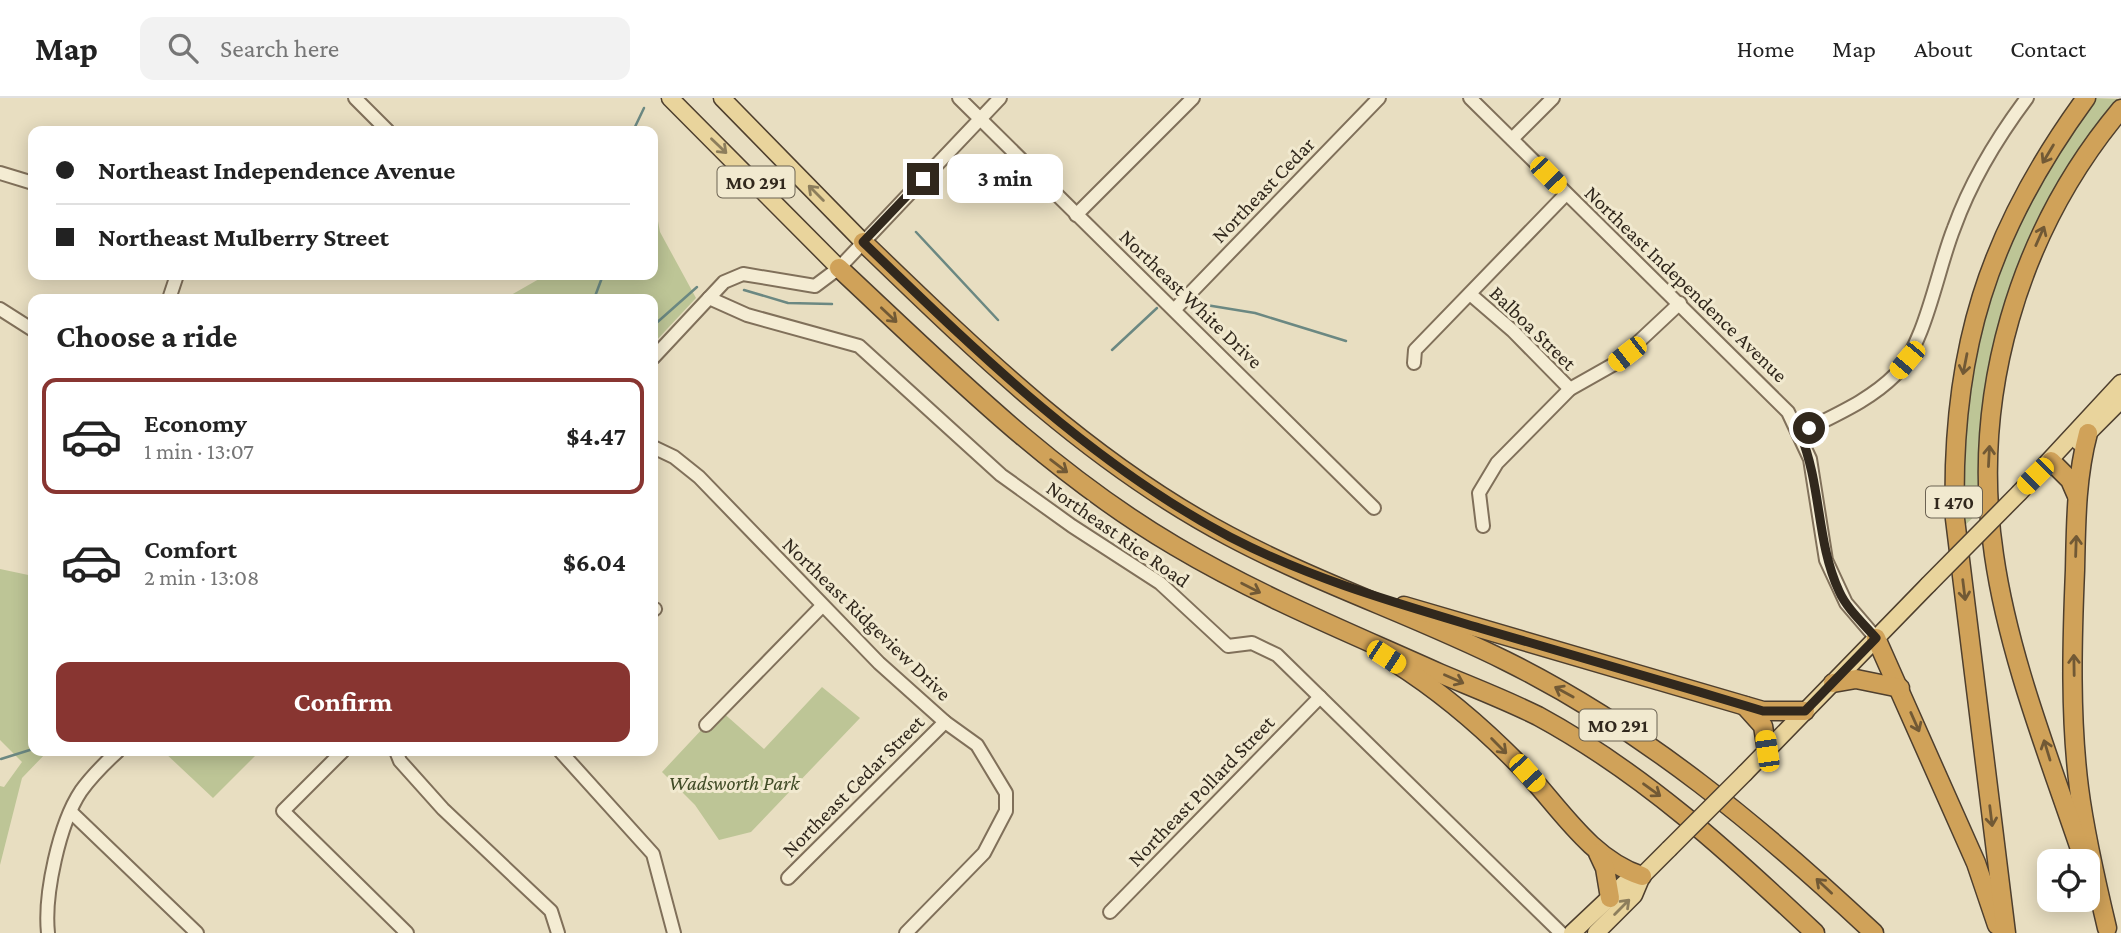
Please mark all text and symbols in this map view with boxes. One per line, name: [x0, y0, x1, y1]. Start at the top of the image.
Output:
search box: [140, 17, 630, 80]
icon: search: [164, 29, 202, 67]
text: Map: [35, 30, 98, 67]
text: Search here: [220, 34, 339, 63]
text: Home: [1737, 35, 1794, 62]
text: Map: [1832, 35, 1876, 62]
text: About: [1914, 35, 1972, 62]
text: Contact: [2010, 35, 2086, 62]
street label: Northeast Cedar: [1207, 132, 1320, 248]
one-way arrow: [710, 137, 727, 154]
one-way arrow: [2041, 144, 2055, 164]
car: [1526, 153, 1571, 197]
callout: 3 min: [948, 154, 1063, 204]
text: Northeast Independence Avenue: [98, 156, 455, 185]
route end: [907, 163, 939, 195]
text: 3 min: [977, 165, 1033, 191]
road number: MO 291: [718, 166, 794, 198]
street label: Northeast Independence Avenue: [1580, 181, 1792, 387]
one-way arrow: [808, 184, 825, 201]
text: Northeast Mulberry Street: [98, 223, 389, 252]
street label: Northeast White Drive: [1114, 225, 1268, 373]
one-way arrow: [2034, 226, 2047, 248]
street label: Balboa Street: [1485, 281, 1582, 376]
one-way arrow: [880, 306, 897, 323]
text: Choose a ride: [56, 318, 237, 354]
car: [1604, 333, 1651, 375]
car: [1886, 337, 1929, 383]
one-way arrow: [1958, 352, 1971, 375]
icon: car: [60, 405, 123, 468]
text: Economy: [144, 409, 247, 438]
route start: [1793, 412, 1825, 444]
text: $4.47: [566, 422, 626, 451]
text: 1 min · 13:07: [144, 438, 254, 464]
one-way arrow: [1982, 445, 1995, 468]
car: [2013, 454, 2058, 498]
one-way arrow: [1049, 458, 1068, 473]
street label: Northeast Rice Road: [1042, 476, 1194, 592]
road number: I 470: [1926, 486, 1982, 518]
icon: car: [60, 531, 123, 594]
street label: Northeast Ridgeview Drive: [778, 532, 956, 706]
text: Comfort: [144, 535, 237, 564]
one-way arrow: [2069, 535, 2082, 558]
text: $6.04: [563, 548, 626, 577]
text: 2 min · 13:08: [144, 564, 259, 590]
one-way arrow: [1957, 578, 1970, 601]
one-way arrow: [1240, 581, 1261, 595]
car: [1363, 637, 1410, 677]
one-way arrow: [2068, 654, 2081, 677]
button: Confirm: [56, 662, 630, 742]
one-way arrow: [1443, 673, 1464, 686]
one-way arrow: [1554, 685, 1575, 698]
street label: Northeast Cedar Street: [777, 709, 930, 862]
street label: Northeast Pollard Street: [1123, 710, 1280, 871]
road number: MO 291: [1580, 710, 1656, 740]
one-way arrow: [1909, 711, 1922, 732]
car: [1754, 729, 1781, 773]
one-way arrow: [1490, 737, 1507, 754]
one-way arrow: [2040, 739, 2052, 761]
car: [1506, 750, 1549, 796]
park label: Wadsworth Park: [669, 771, 800, 795]
one-way arrow: [1642, 782, 1661, 797]
one-way arrow: [1985, 804, 1998, 827]
map controls: [2037, 849, 2100, 912]
button: locate: [2037, 849, 2100, 912]
one-way arrow: [1816, 878, 1833, 895]
one-way arrow: [1614, 898, 1631, 915]

